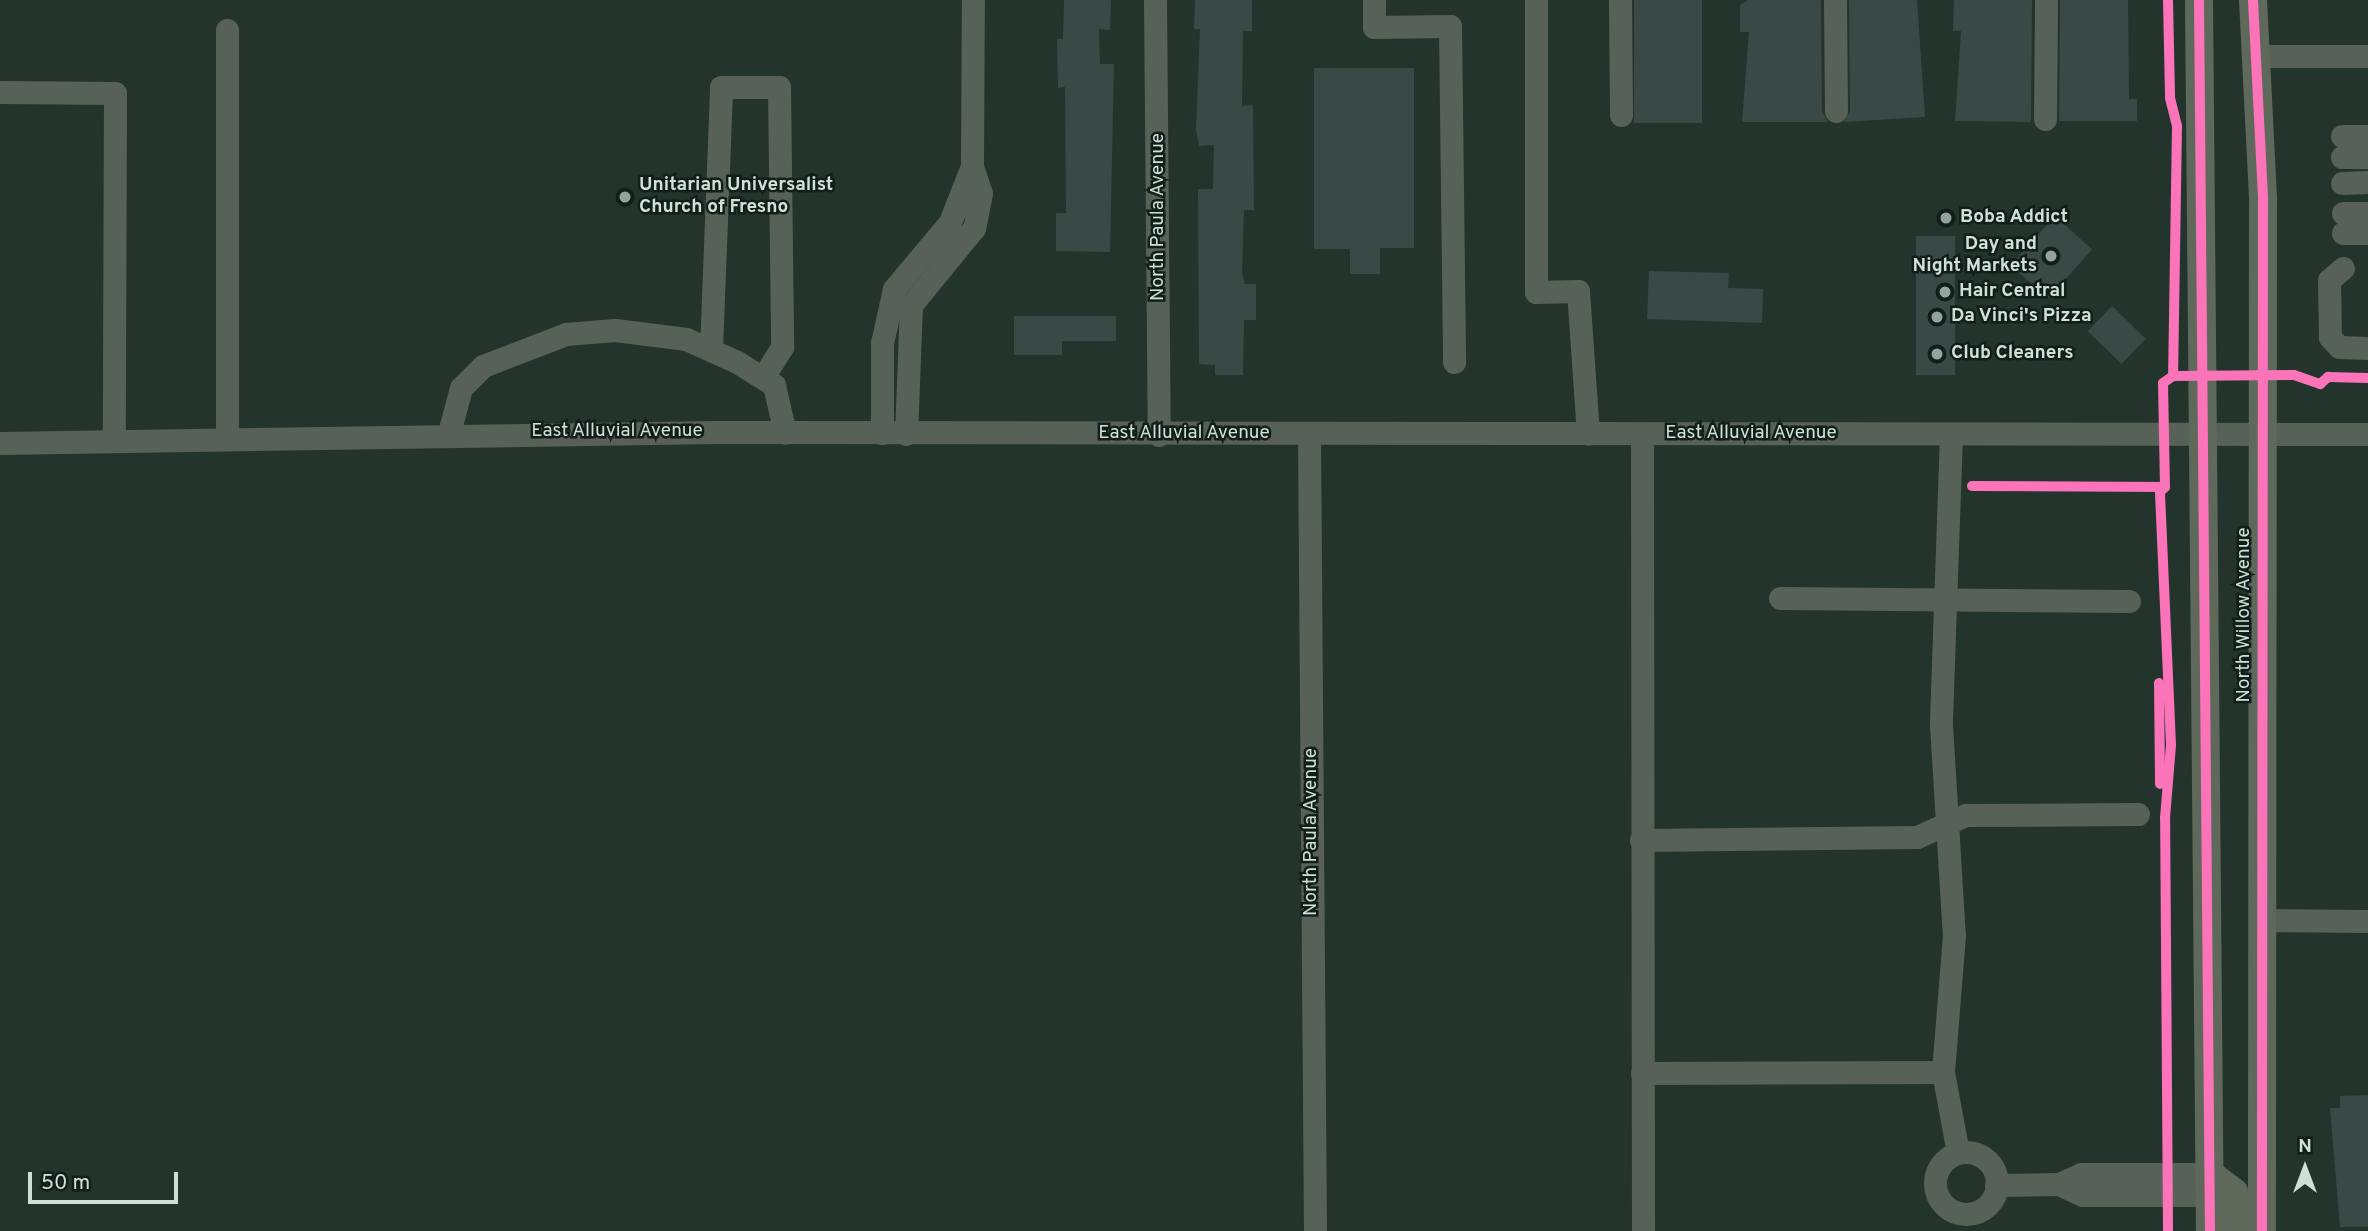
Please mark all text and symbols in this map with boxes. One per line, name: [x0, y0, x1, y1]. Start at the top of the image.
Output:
street label: North Paula Avenue: [1148, 133, 1170, 301]
place label: Unitarian Universalist Church of Fresno: [639, 175, 833, 219]
marker: Unitarian Universalist Church of Fresno: [617, 189, 633, 205]
place label: Boba Addict: [1960, 207, 2069, 229]
marker: Boba Addict: [1938, 210, 1954, 226]
place label: Day and Night Markets: [1913, 234, 2037, 278]
marker: Day and Night Markets: [2043, 248, 2059, 264]
place label: Hair Central: [1959, 281, 2066, 303]
marker: Hair Central: [1937, 284, 1953, 300]
place label: Da Vinci's Pizza: [1951, 306, 2092, 328]
marker: Da Vinci's Pizza: [1929, 309, 1945, 325]
place label: Club Cleaners: [1951, 343, 2074, 365]
marker: Club Cleaners: [1929, 346, 1945, 362]
street label: East Alluvial Avenue: [531, 421, 703, 443]
street label: East Alluvial Avenue: [1098, 423, 1270, 445]
street label: East Alluvial Avenue: [1665, 423, 1837, 445]
street label: North Willow Avenue: [2234, 527, 2256, 703]
street label: North Paula Avenue: [1301, 748, 1323, 916]
north arrow: [2270, 1133, 2340, 1203]
text: N: [2298, 1135, 2312, 1159]
scale bar: [32, 1158, 182, 1202]
text: 50 m: [41, 1170, 90, 1197]

